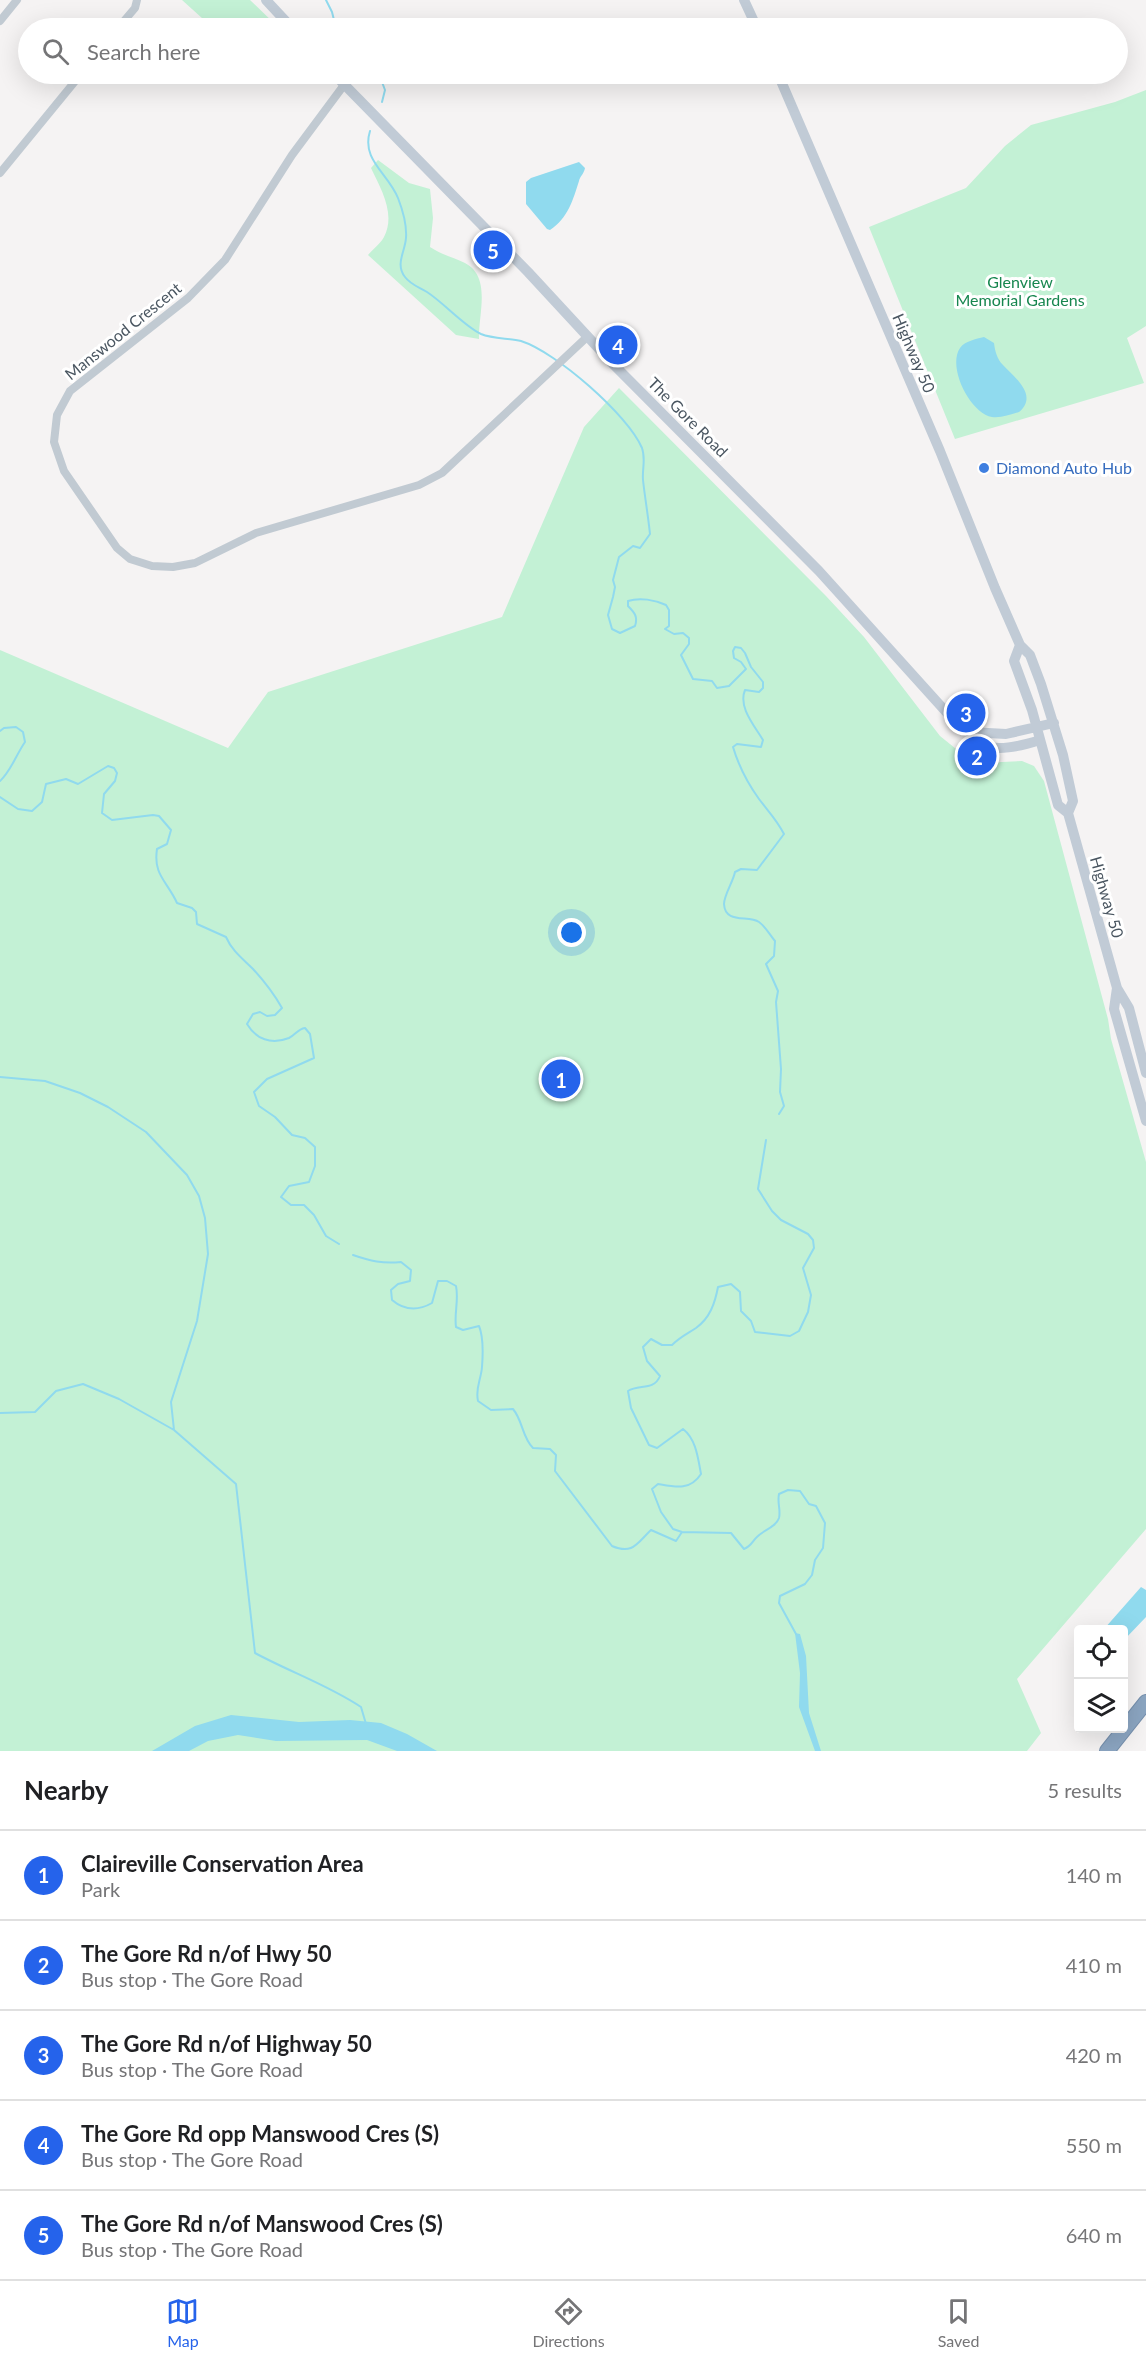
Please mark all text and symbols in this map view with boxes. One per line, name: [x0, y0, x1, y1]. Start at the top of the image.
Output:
search box: [18, 18, 1128, 84]
icon: search: [39, 35, 72, 68]
text: Search here: [87, 38, 200, 65]
pin: 5: [474, 228, 512, 272]
park label: Glenview Memorial Gardens: [955, 272, 1085, 309]
street label: Manswood Crescent: [61, 278, 185, 383]
street label: Highway 50: [889, 310, 940, 395]
pin: 4: [598, 322, 638, 368]
street label: The Gore Road: [645, 373, 732, 460]
place label: Diamond Auto Hub: [996, 458, 1132, 477]
marker: Diamond Auto Hub: [977, 461, 991, 475]
pin: 3: [946, 690, 986, 736]
pin: 2: [958, 734, 996, 778]
street label: Highway 50: [1087, 854, 1128, 940]
your location: [557, 918, 586, 947]
pin: 1: [542, 1056, 580, 1102]
map controls: [1074, 1625, 1128, 1733]
button: locate: [1074, 1625, 1128, 1679]
button: layers: [1074, 1679, 1128, 1733]
text: Nearby: [24, 1774, 109, 1806]
text: 5 results: [1047, 1778, 1122, 1802]
text: Claireville Conservation Area: [81, 1850, 364, 1877]
text: 1: [38, 1863, 49, 1887]
text: 140 m: [1066, 1863, 1122, 1887]
text: Park: [81, 1877, 120, 1901]
text: The Gore Rd n/of Hwy 50: [81, 1940, 332, 1967]
text: 2: [38, 1953, 49, 1977]
text: 410 m: [1066, 1953, 1122, 1977]
text: Bus stop · The Gore Road: [81, 1967, 303, 1991]
text: The Gore Rd n/of Highway 50: [81, 2030, 372, 2057]
text: 3: [38, 2043, 49, 2067]
text: 420 m: [1066, 2043, 1122, 2067]
text: Bus stop · The Gore Road: [81, 2057, 303, 2081]
text: The Gore Rd opp Manswood Cres (S): [81, 2120, 439, 2147]
text: 4: [38, 2133, 49, 2157]
text: 550 m: [1066, 2133, 1122, 2157]
text: Bus stop · The Gore Road: [81, 2147, 303, 2171]
text: The Gore Rd n/of Manswood Cres (S): [81, 2210, 443, 2237]
text: 5: [38, 2223, 49, 2247]
text: 640 m: [1066, 2223, 1122, 2247]
text: Bus stop · The Gore Road: [81, 2237, 303, 2261]
tab: Map: [166, 2295, 199, 2350]
tab: Directions: [532, 2295, 605, 2350]
tab: Saved: [938, 2295, 979, 2350]

